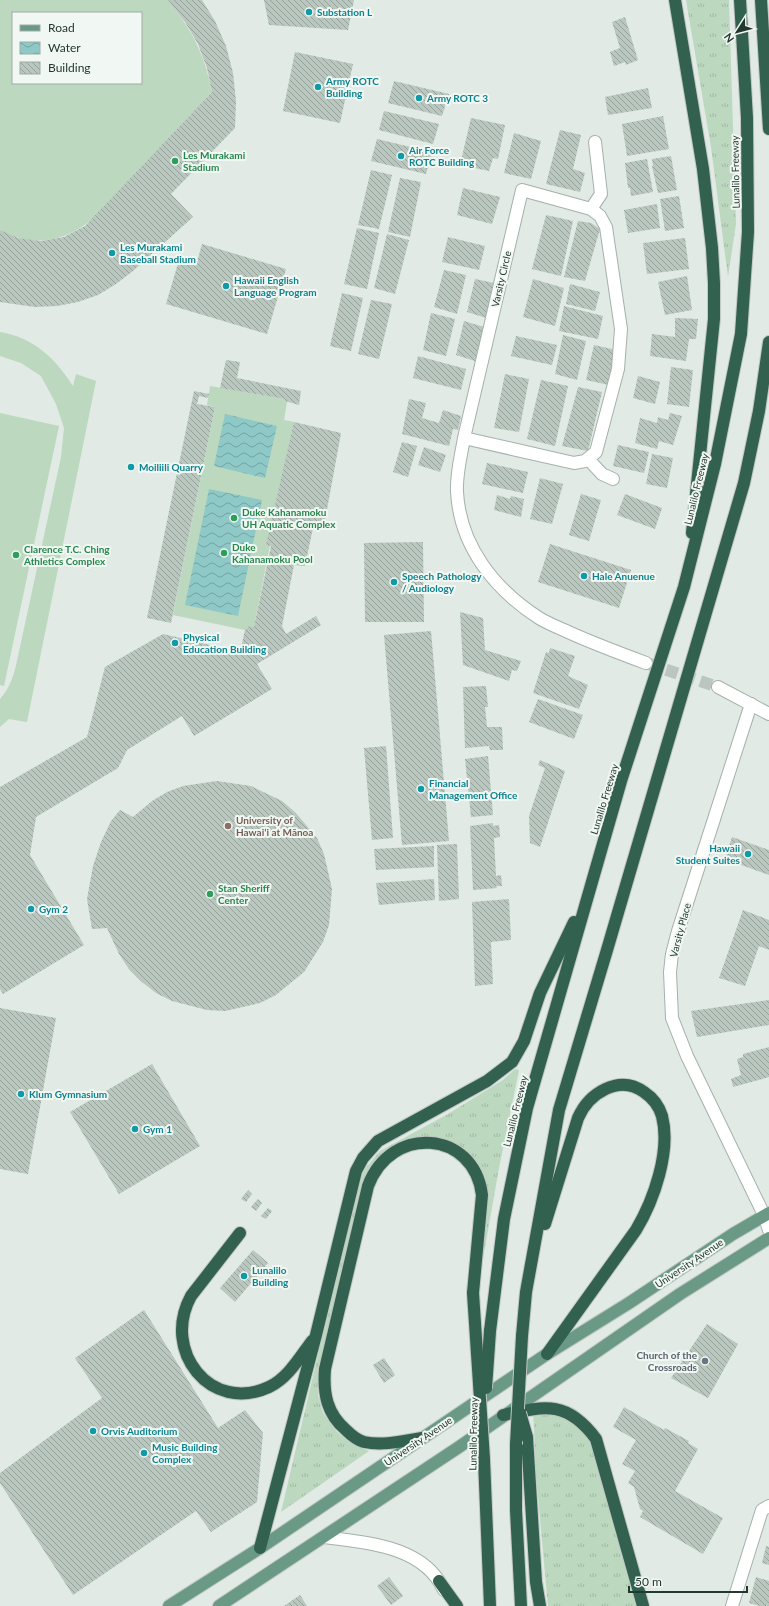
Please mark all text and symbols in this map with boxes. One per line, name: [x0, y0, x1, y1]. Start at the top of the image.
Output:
place label: Substation L: [317, 6, 373, 18]
marker: Substation L: [304, 7, 314, 17]
legend: [12, 12, 142, 84]
north arrow: [717, 12, 757, 52]
text: Road: [48, 20, 75, 35]
text: N: [721, 31, 736, 45]
text: Water: [48, 40, 81, 55]
text: Building: [48, 60, 91, 75]
place label: Army ROTC Building: [325, 75, 379, 99]
marker: Army ROTC Building: [313, 82, 323, 92]
place label: Army ROTC 3: [426, 92, 488, 104]
marker: Army ROTC 3: [414, 93, 424, 103]
street label: Lunalilo Freeway: [728, 134, 742, 209]
place label: Air Force ROTC Building: [408, 144, 475, 168]
place label: Les Murakami Stadium: [183, 149, 246, 173]
marker: Air Force ROTC Building: [396, 151, 406, 161]
marker: Les Murakami Stadium: [170, 156, 180, 166]
place label: Les Murakami Baseball Stadium: [120, 241, 196, 265]
marker: Les Murakami Baseball Stadium: [107, 248, 117, 258]
street label: Varsity Circle: [489, 250, 513, 308]
place label: Hawaii English Language Program: [234, 274, 317, 298]
marker: Hawaii English Language Program: [221, 281, 231, 291]
street label: Lunalilo Freeway: [681, 451, 711, 526]
place label: Moiliili Quarry: [139, 461, 204, 473]
marker: Moiliili Quarry: [126, 462, 136, 472]
place label: Duke Kahanamoku UH Aquatic Complex: [242, 506, 336, 530]
marker: Duke Kahanamoku UH Aquatic Complex: [229, 513, 239, 523]
place label: Duke Kahanamoku Pool: [232, 541, 313, 565]
place label: Clarence T.C. Ching Athletics Complex: [23, 543, 110, 567]
marker: Duke Kahanamoku Pool: [219, 548, 229, 558]
marker: Clarence T.C. Ching Athletics Complex: [11, 550, 21, 560]
place label: Speech Pathology / Audiology: [402, 570, 482, 594]
place label: Hale Anuenue: [592, 570, 655, 582]
marker: Hale Anuenue: [579, 571, 589, 581]
marker: Speech Pathology / Audiology: [389, 577, 399, 587]
place label: Physical Education Building: [183, 631, 267, 655]
marker: Physical Education Building: [170, 638, 180, 648]
street label: Lunalilo Freeway: [588, 761, 621, 836]
place label: Financial Management Office: [429, 777, 518, 801]
marker: Financial Management Office: [416, 784, 426, 794]
place label: University of Hawaiʻi at Mānoa: [236, 814, 313, 838]
marker: University of Hawaiʻi at Mānoa: [223, 821, 233, 831]
place label: Hawaii Student Suites: [676, 842, 741, 866]
marker: Hawaii Student Suites: [743, 849, 753, 859]
place label: Stan Sheriff Center: [218, 882, 270, 906]
marker: Stan Sheriff Center: [205, 889, 215, 899]
street label: Varsity Place: [667, 902, 693, 958]
place label: Gym 2: [39, 903, 68, 915]
marker: Gym 2: [26, 904, 36, 914]
street label: Lunalilo Freeway: [500, 1073, 530, 1148]
place label: Klum Gymnasium: [29, 1088, 107, 1100]
marker: Klum Gymnasium: [16, 1089, 26, 1099]
place label: Gym 1: [143, 1123, 172, 1135]
marker: Gym 1: [130, 1124, 140, 1134]
street label: University Avenue: [653, 1236, 725, 1290]
place label: Lunalilo Building: [252, 1264, 289, 1288]
marker: Lunalilo Building: [239, 1271, 249, 1281]
place label: Church of the Crossroads: [636, 1349, 698, 1373]
marker: Church of the Crossroads: [700, 1356, 710, 1366]
street label: Lunalilo Freeway: [466, 1396, 480, 1471]
street label: University Avenue: [382, 1414, 454, 1468]
place label: Orvis Auditorium: [101, 1425, 177, 1437]
marker: Orvis Auditorium: [88, 1426, 98, 1436]
place label: Music Building Complex: [152, 1441, 218, 1465]
marker: Music Building Complex: [139, 1448, 149, 1458]
scale bar: [629, 1568, 747, 1594]
text: 50 m: [635, 1574, 662, 1589]

